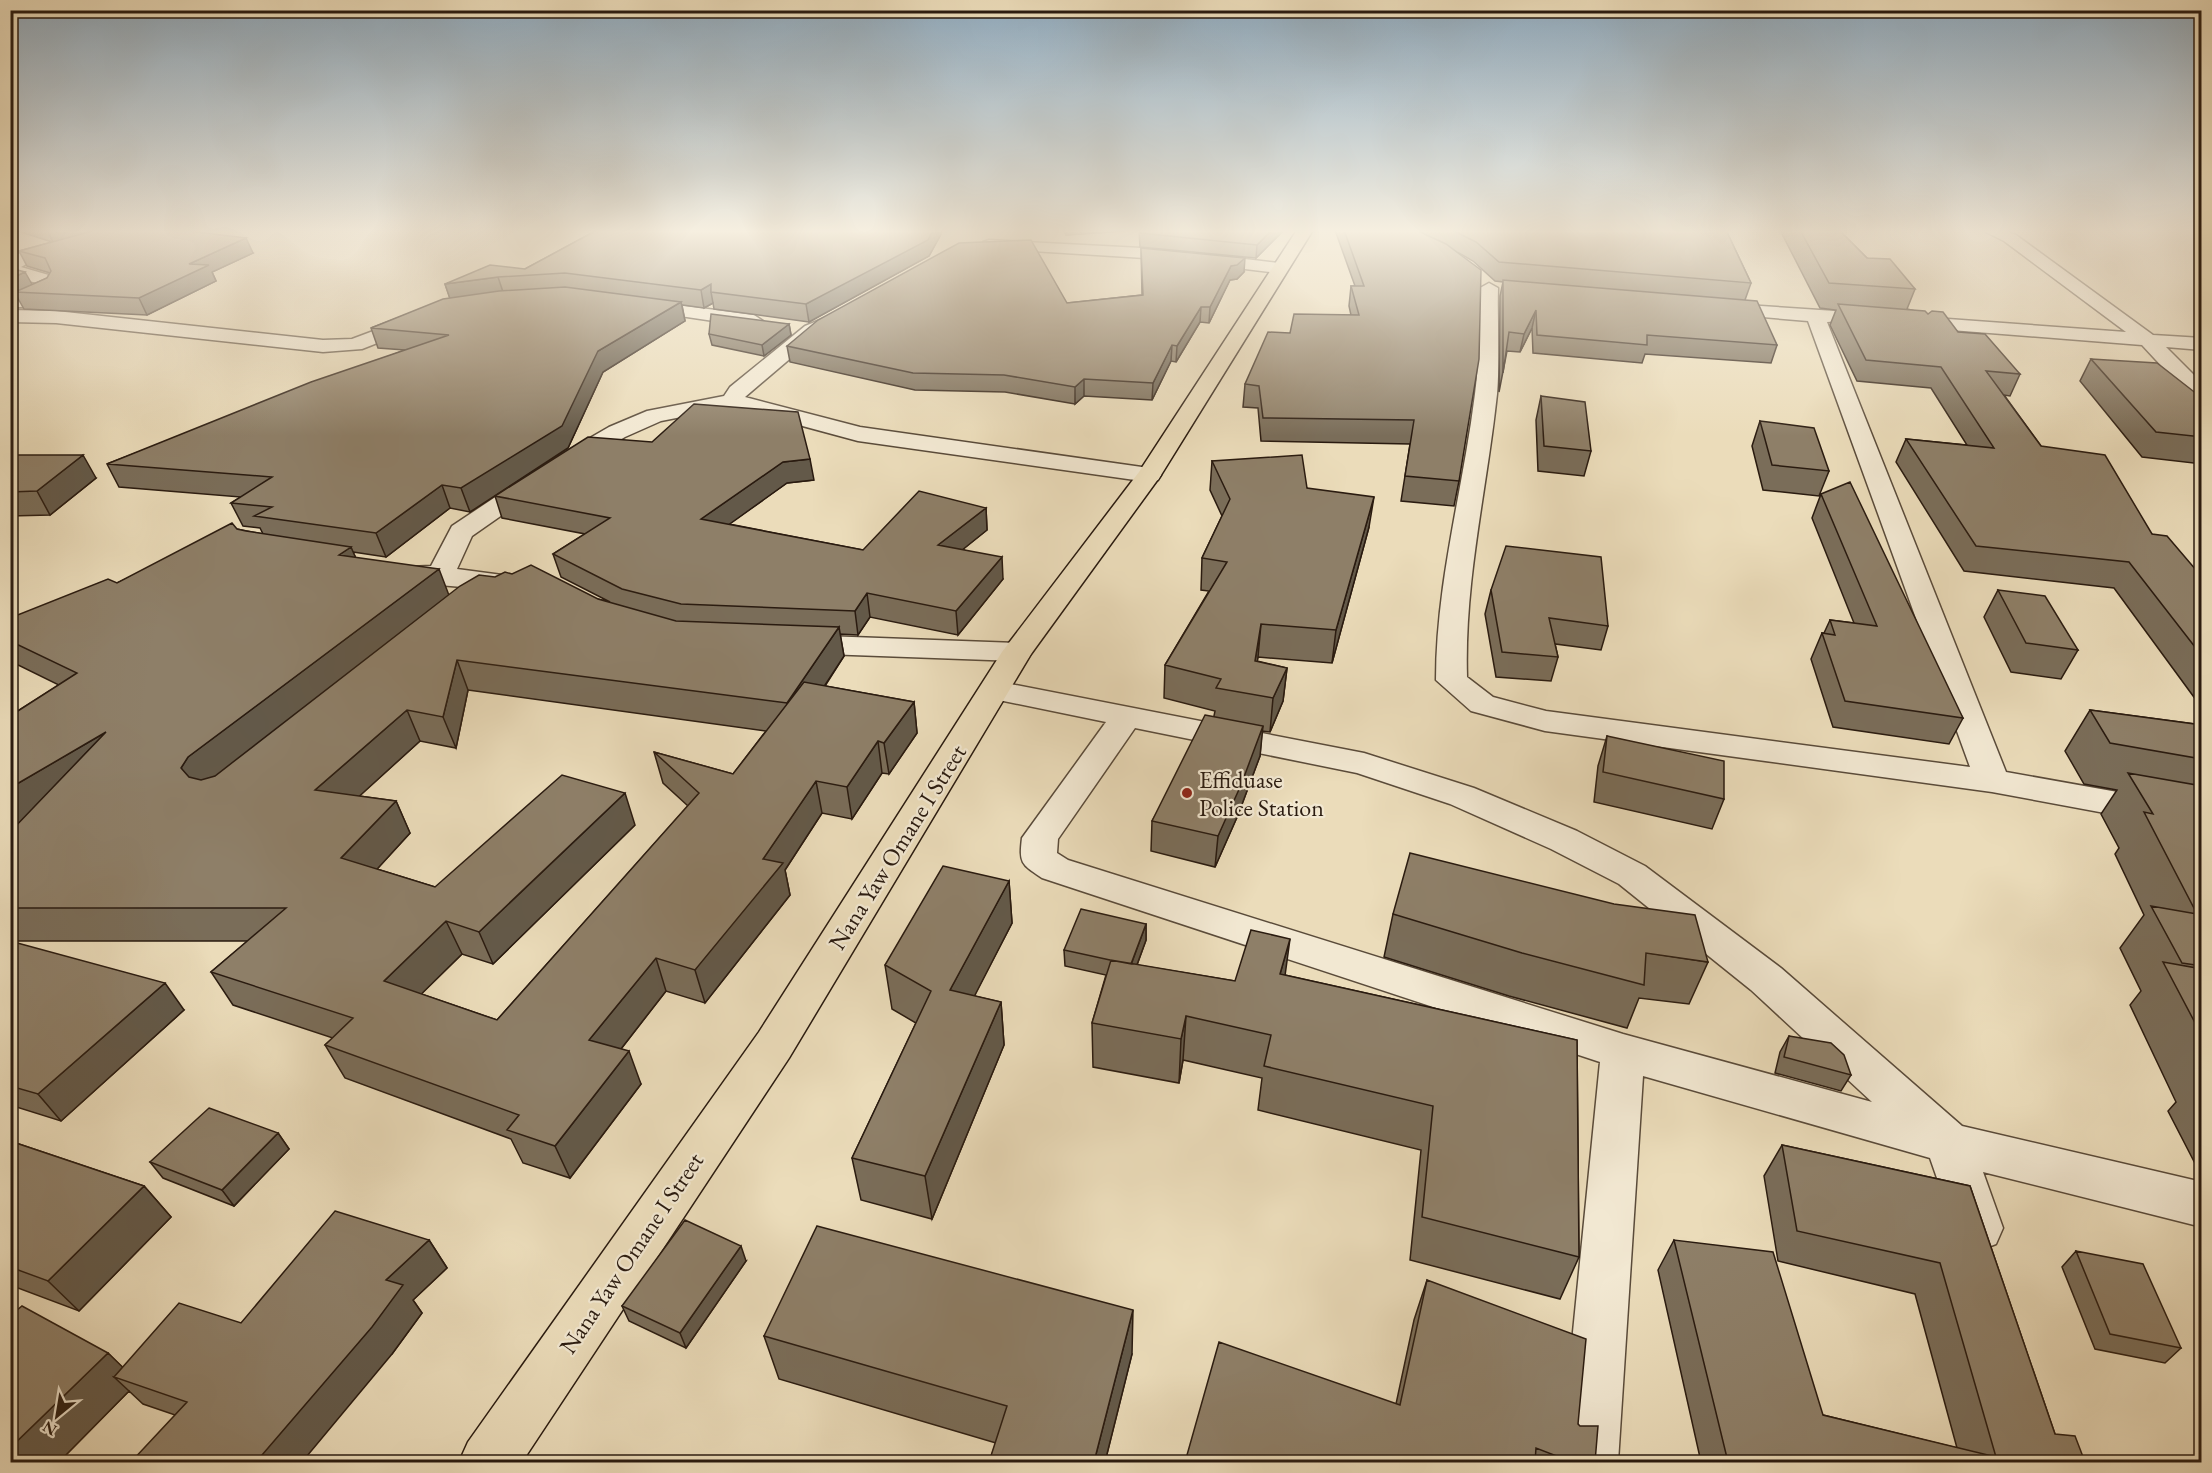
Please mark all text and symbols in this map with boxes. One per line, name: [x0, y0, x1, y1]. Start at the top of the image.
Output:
street label: Nana Yaw Omane I Street: [821, 738, 973, 956]
place label: Effiduase Police Station: [1199, 764, 1324, 823]
marker: Effiduase Police Station: [1180, 786, 1194, 800]
street label: Nana Yaw Omane I Street: [552, 1146, 710, 1360]
north arrow: [27, 1386, 87, 1446]
text: N: [39, 1416, 61, 1441]

